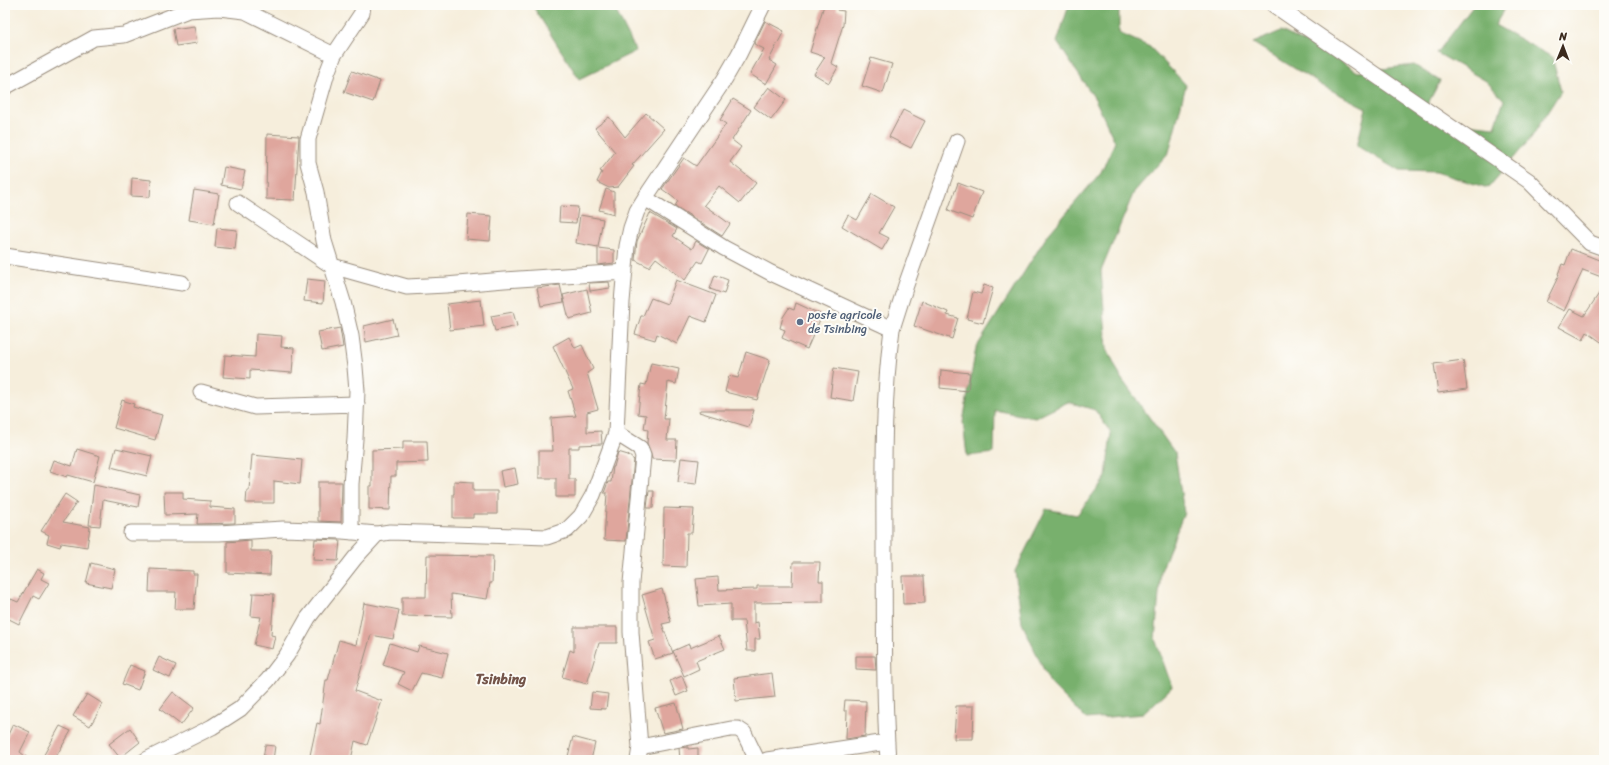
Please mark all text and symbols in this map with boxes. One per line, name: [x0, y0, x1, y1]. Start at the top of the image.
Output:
north arrow: [1543, 26, 1583, 66]
text: N: [1558, 27, 1568, 46]
place label: poste agricole de Tsinbing: [807, 304, 882, 340]
marker: poste agricole de Tsinbing: [795, 317, 805, 327]
district label: Tsinbing: [476, 667, 527, 692]

